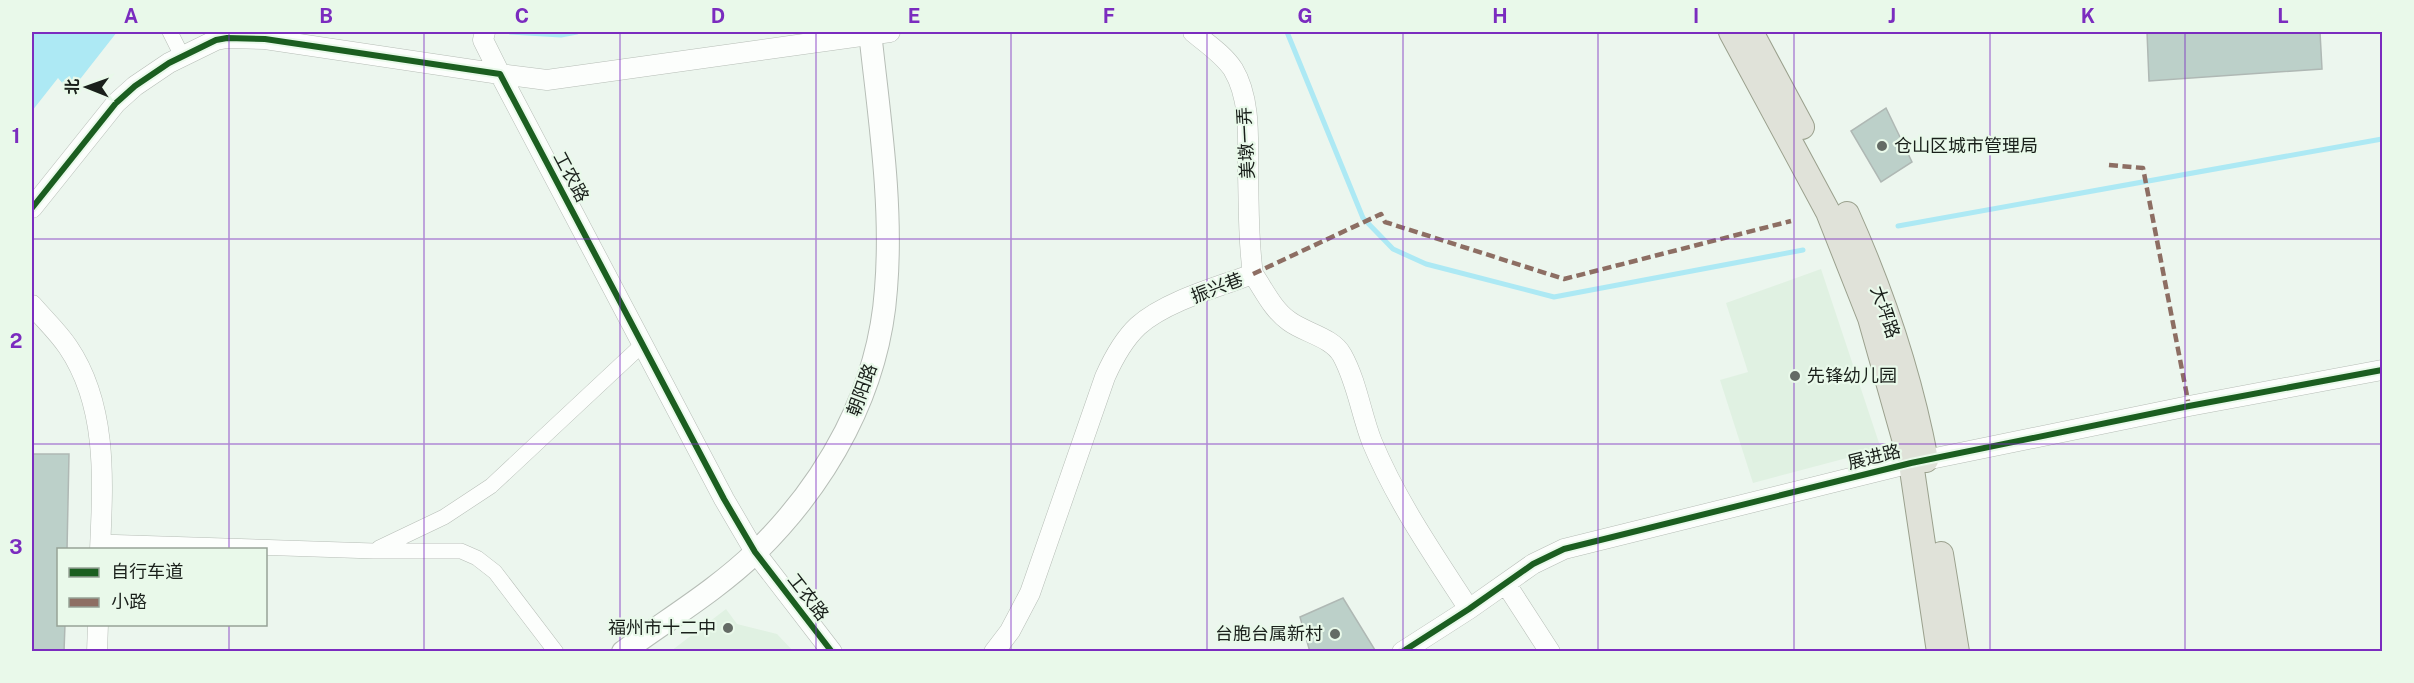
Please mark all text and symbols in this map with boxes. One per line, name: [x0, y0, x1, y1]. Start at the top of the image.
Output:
text: A: [124, 4, 138, 28]
text: B: [319, 4, 333, 28]
text: C: [515, 4, 529, 28]
text: D: [711, 4, 725, 28]
text: E: [908, 4, 920, 28]
text: F: [1103, 4, 1115, 28]
text: G: [1297, 4, 1313, 28]
text: H: [1492, 4, 1508, 28]
text: I: [1693, 4, 1699, 28]
text: J: [1888, 4, 1896, 28]
text: K: [2081, 4, 2095, 28]
text: L: [2277, 4, 2289, 28]
north arrow: [57, 57, 117, 117]
text: 北: [63, 79, 82, 95]
street label: 美墩一弄: [1233, 107, 1258, 180]
text: 1: [12, 124, 20, 148]
place label: 仓山区城市管理局: [1894, 135, 2038, 156]
marker: 仓山区城市管理局: [1875, 139, 1889, 153]
street label: 工农路: [549, 148, 593, 206]
street label: 振兴巷: [1188, 268, 1246, 307]
street label: 大坪路: [1867, 283, 1904, 341]
text: 2: [10, 329, 22, 353]
street label: 朝阳路: [842, 361, 881, 419]
place label: 先锋幼儿园: [1807, 365, 1897, 386]
marker: 先锋幼儿园: [1788, 369, 1802, 383]
street label: 展进路: [1845, 440, 1903, 473]
text: 3: [9, 535, 23, 559]
legend: [57, 548, 267, 626]
text: 自行车道: [111, 561, 183, 582]
street label: 工农路: [783, 569, 833, 624]
text: 小路: [111, 591, 147, 612]
place label: 福州市十二中: [608, 617, 716, 638]
marker: 福州市十二中: [721, 621, 735, 635]
place label: 台胞台属新村: [1215, 623, 1323, 644]
marker: 台胞台属新村: [1328, 627, 1342, 641]

